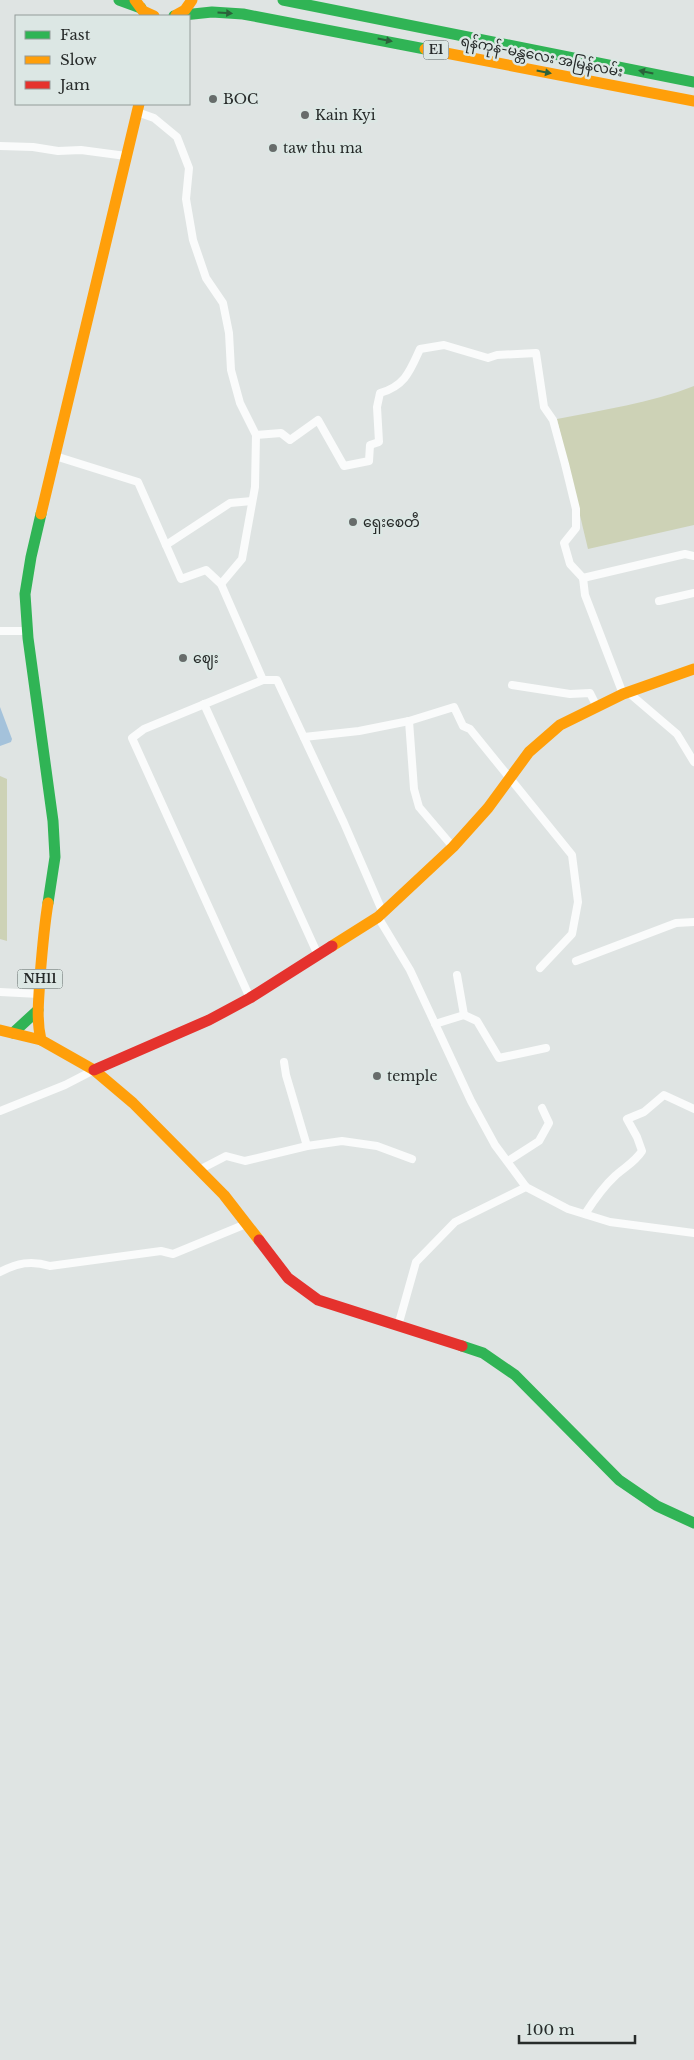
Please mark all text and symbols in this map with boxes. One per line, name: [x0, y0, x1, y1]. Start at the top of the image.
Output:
one-way arrow: [217, 9, 233, 17]
legend: [15, 15, 190, 105]
text: Fast: [60, 25, 91, 44]
street label: ရန်ကုန်-မန္တလေး အမြန်လမ်း: [459, 30, 625, 84]
one-way arrow: [377, 37, 393, 45]
road number: E1: [424, 40, 448, 60]
text: Slow: [60, 50, 97, 69]
one-way arrow: [537, 68, 552, 76]
one-way arrow: [639, 68, 654, 76]
text: Jam: [58, 75, 90, 94]
place label: BOC: [223, 90, 258, 108]
marker: BOC: [207, 93, 219, 105]
place label: Kain Kyi: [315, 106, 376, 124]
marker: Kain Kyi: [299, 109, 311, 121]
place label: taw thu ma: [283, 139, 363, 157]
marker: taw thu ma: [267, 142, 279, 154]
place label: ရှေးစေတီ: [363, 512, 420, 534]
marker: ရှေးစေတီ: [347, 516, 359, 528]
place label: ဈေး: [193, 649, 219, 670]
marker: ဈေး: [177, 652, 189, 664]
road number: NH11: [18, 970, 62, 989]
place label: temple: [387, 1067, 437, 1085]
marker: temple: [371, 1070, 383, 1082]
scale bar: [519, 2012, 635, 2044]
text: 100 m: [526, 2020, 575, 2039]

